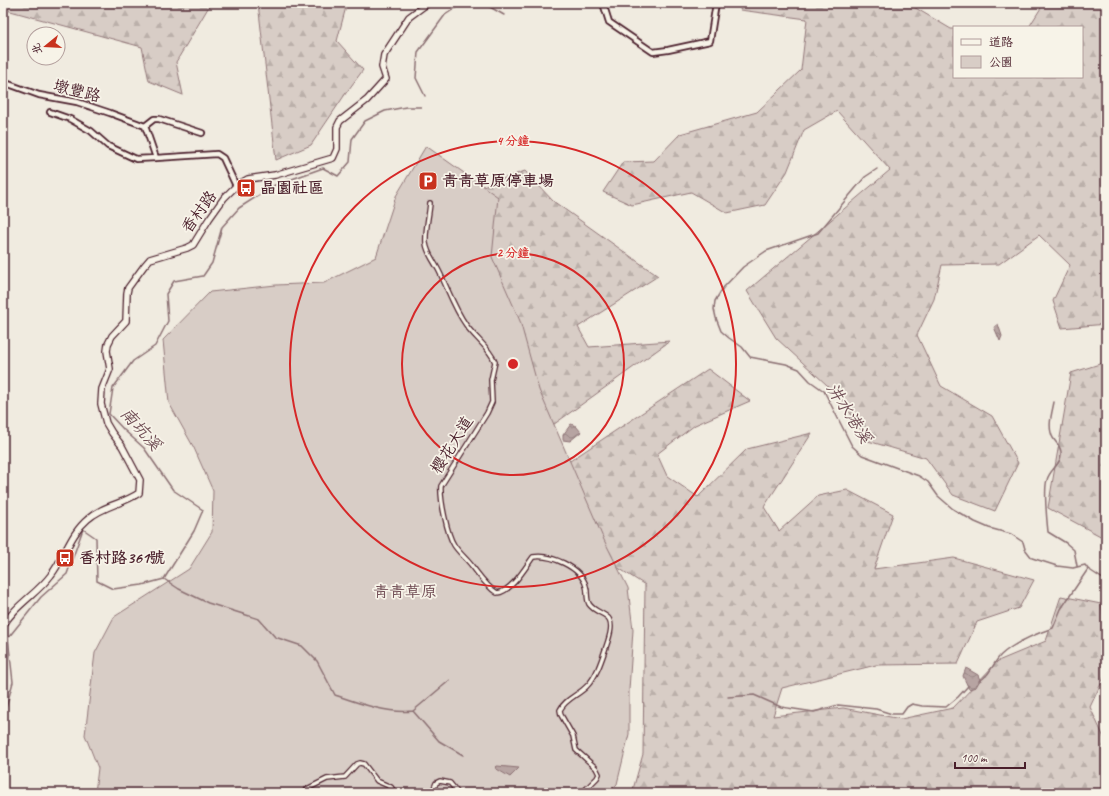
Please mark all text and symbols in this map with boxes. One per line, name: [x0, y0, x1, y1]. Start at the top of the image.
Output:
north arrow: [26, 26, 66, 66]
legend: [953, 26, 1083, 78]
text: 道路: [989, 34, 1013, 50]
text: 北: [28, 42, 45, 56]
text: 公園: [989, 54, 1013, 70]
street label: 墩豐路: [51, 75, 103, 107]
text: 4 分鐘: [497, 133, 529, 149]
parking icon: 青青草原停車場: [417, 170, 439, 192]
place label: 青青草原停車場: [442, 171, 554, 191]
bus stop icon: 晶園社區: [235, 177, 257, 199]
place label: 晶園社區: [260, 178, 324, 198]
street label: 香村路: [177, 187, 221, 237]
text: 2 分鐘: [497, 245, 529, 261]
centre of rings: [506, 357, 520, 371]
water label: 汫水港溪: [822, 379, 877, 448]
water label: 南坑溪: [116, 403, 167, 456]
street label: 櫻花大道: [427, 413, 477, 477]
bus stop icon: 香村路361號: [54, 547, 76, 569]
place label: 香村路361號: [79, 548, 165, 568]
park label: 青青草原: [373, 582, 437, 602]
scale bar: [955, 744, 1025, 770]
text: 100 m: [961, 750, 988, 766]

